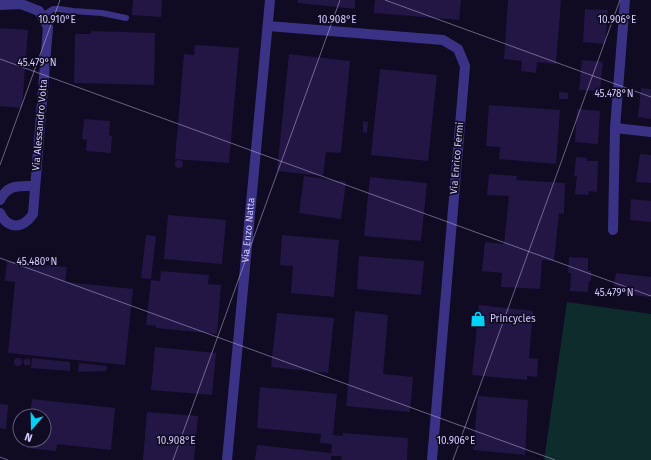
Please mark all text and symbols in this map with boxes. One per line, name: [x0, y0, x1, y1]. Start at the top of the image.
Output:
text: 10.910°E: [38, 14, 76, 26]
text: 10.908°E: [318, 14, 356, 26]
text: 10.906°E: [598, 14, 636, 26]
text: 45.479°N: [18, 57, 56, 69]
street label: Via Alessandro Volta: [30, 79, 50, 171]
text: 45.478°N: [594, 88, 634, 100]
street label: Via Enrico Fermi: [448, 121, 466, 195]
street label: Via Enzo Natta: [239, 197, 258, 263]
text: 45.480°N: [17, 256, 57, 268]
text: 45.479°N: [595, 287, 633, 299]
shop icon: Princycles: [469, 310, 487, 328]
place label: Princycles: [490, 313, 536, 325]
north arrow: [12, 408, 52, 448]
text: N: [23, 430, 34, 444]
text: 10.908°E: [157, 435, 195, 447]
text: 10.906°E: [437, 435, 475, 447]

